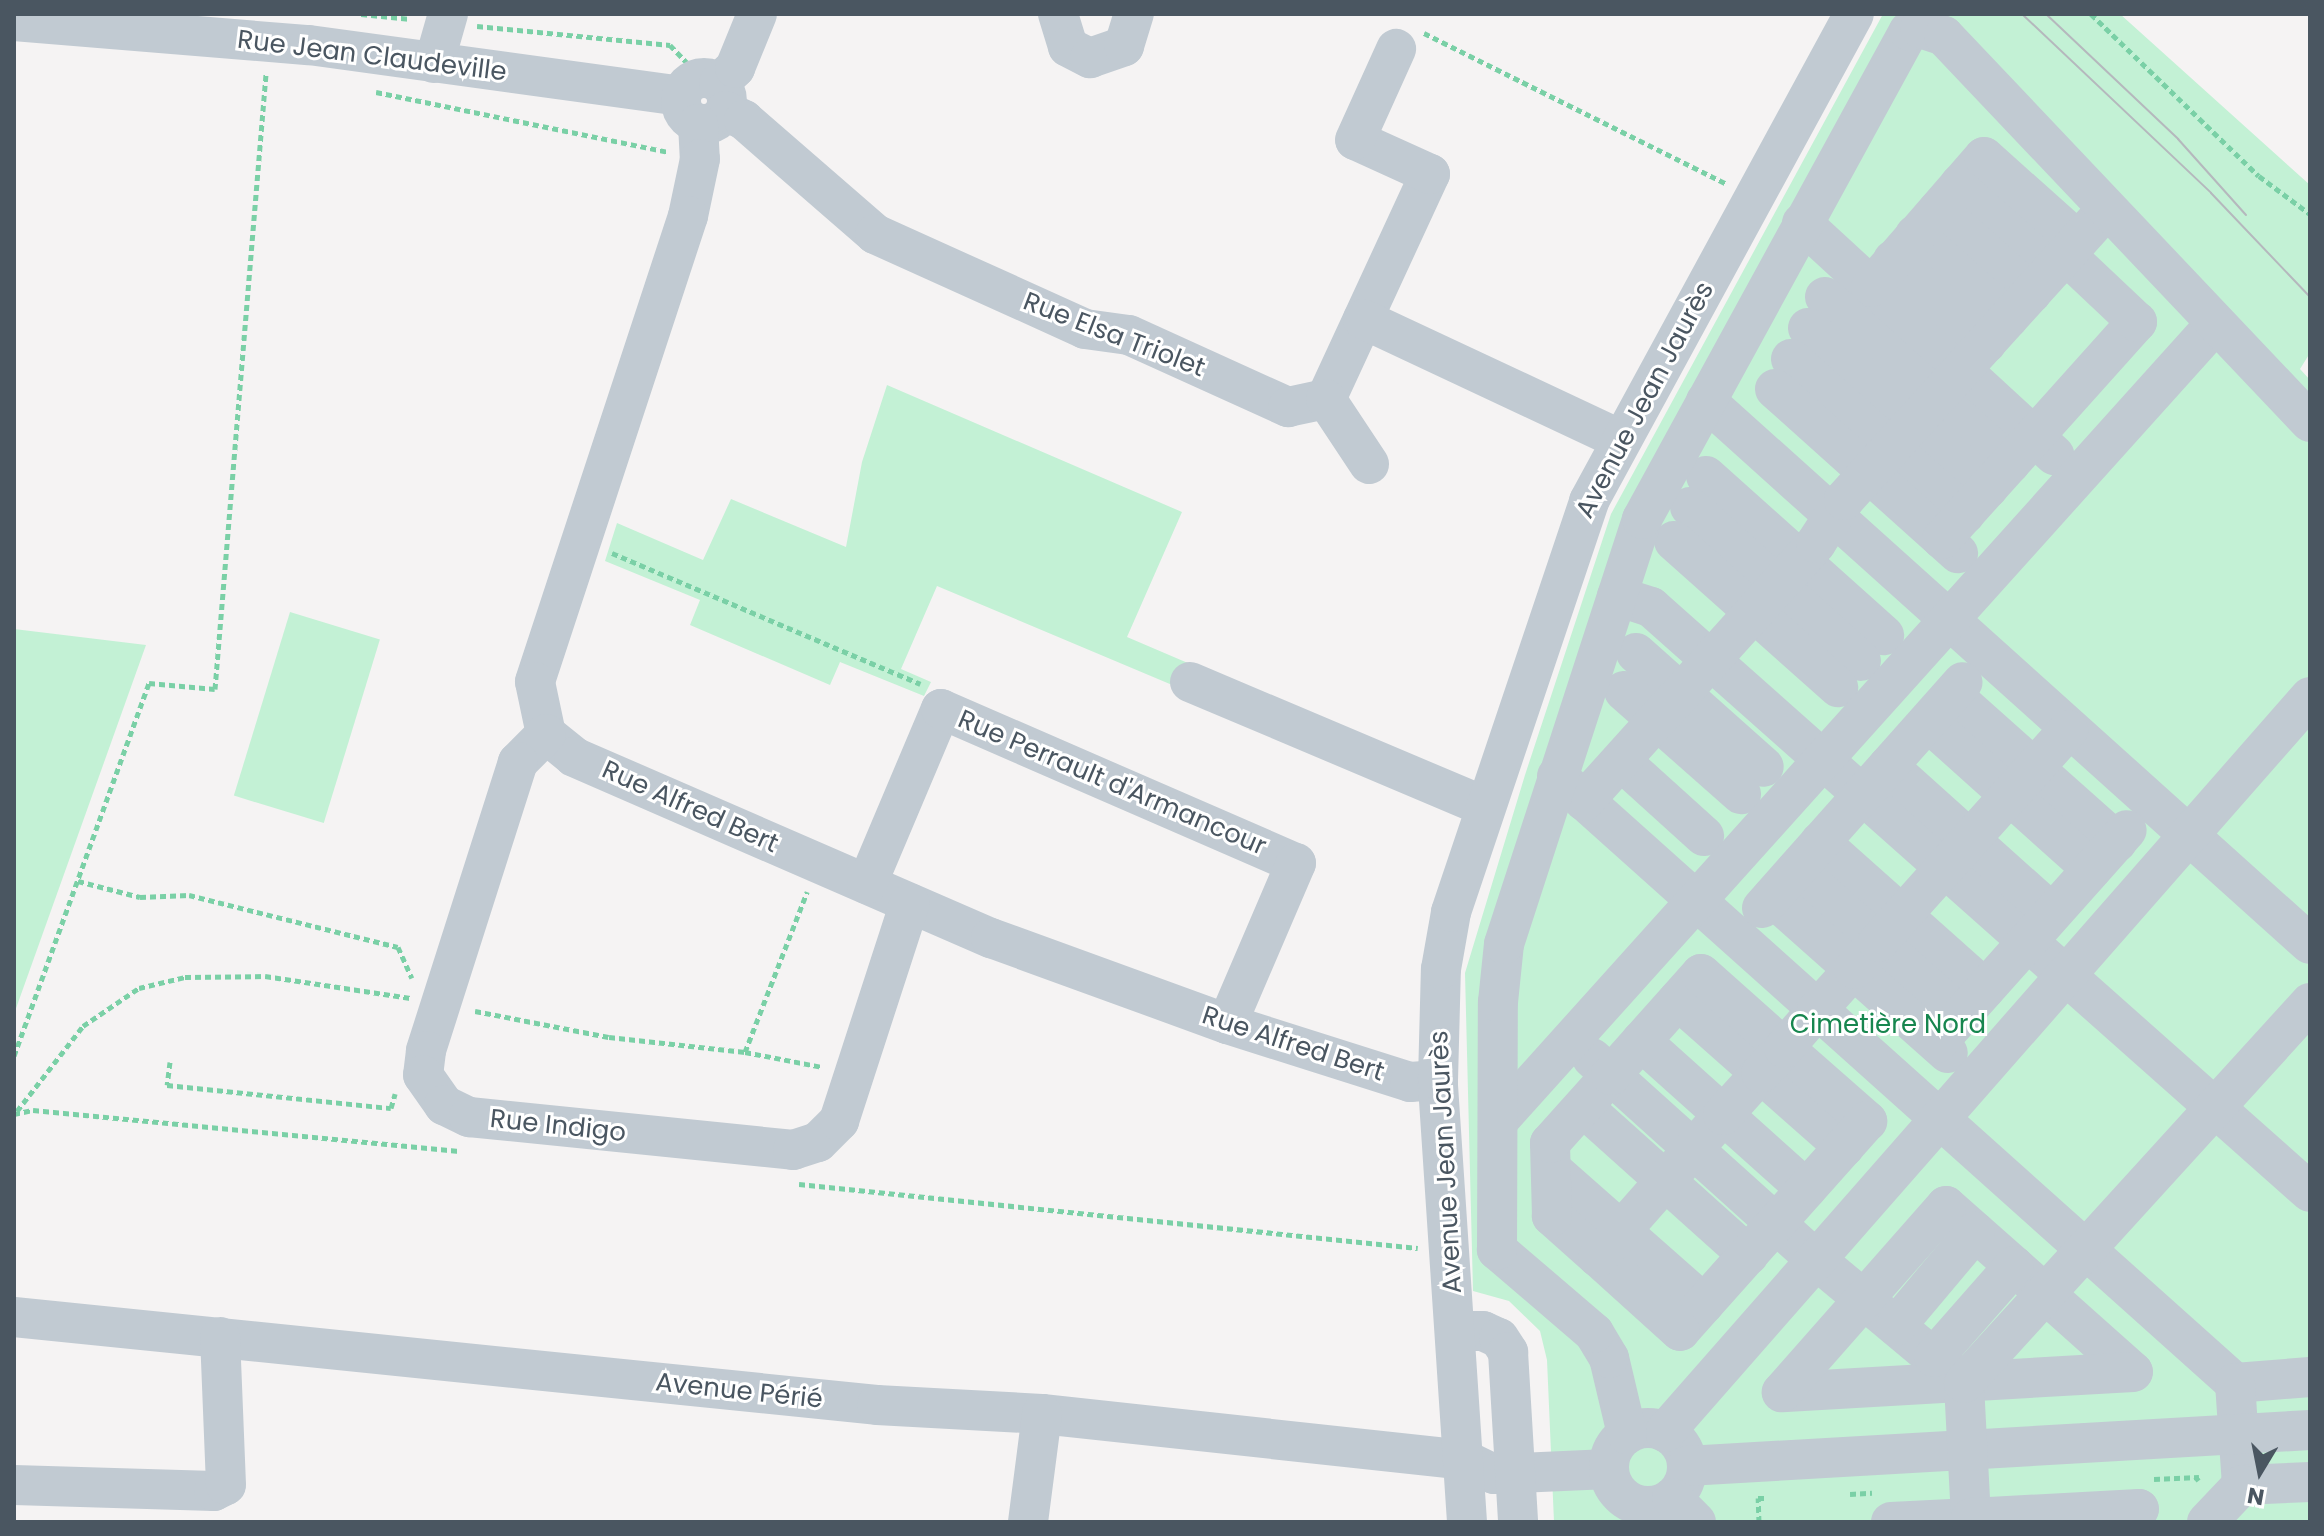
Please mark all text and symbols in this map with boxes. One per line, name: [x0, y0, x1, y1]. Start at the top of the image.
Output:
street label: Rue Jean Claudeville: [236, 24, 508, 88]
street label: Avenue Jean Jaurès: [1569, 277, 1721, 523]
street label: Rue Elsa Triolet: [1019, 286, 1209, 384]
street label: Rue Perrault d'Armancour: [953, 704, 1271, 862]
street label: Rue Alfred Bert: [597, 754, 783, 860]
street label: Rue Alfred Bert: [1198, 1000, 1388, 1088]
park label: Cimetière Nord: [1790, 1009, 1986, 1041]
street label: Avenue Jean Jaurès: [1424, 1030, 1468, 1294]
street label: Rue Indigo: [488, 1103, 628, 1149]
street label: Avenue Périé: [654, 1367, 824, 1415]
north arrow: [2220, 1432, 2300, 1512]
text: N: [2245, 1479, 2267, 1513]

